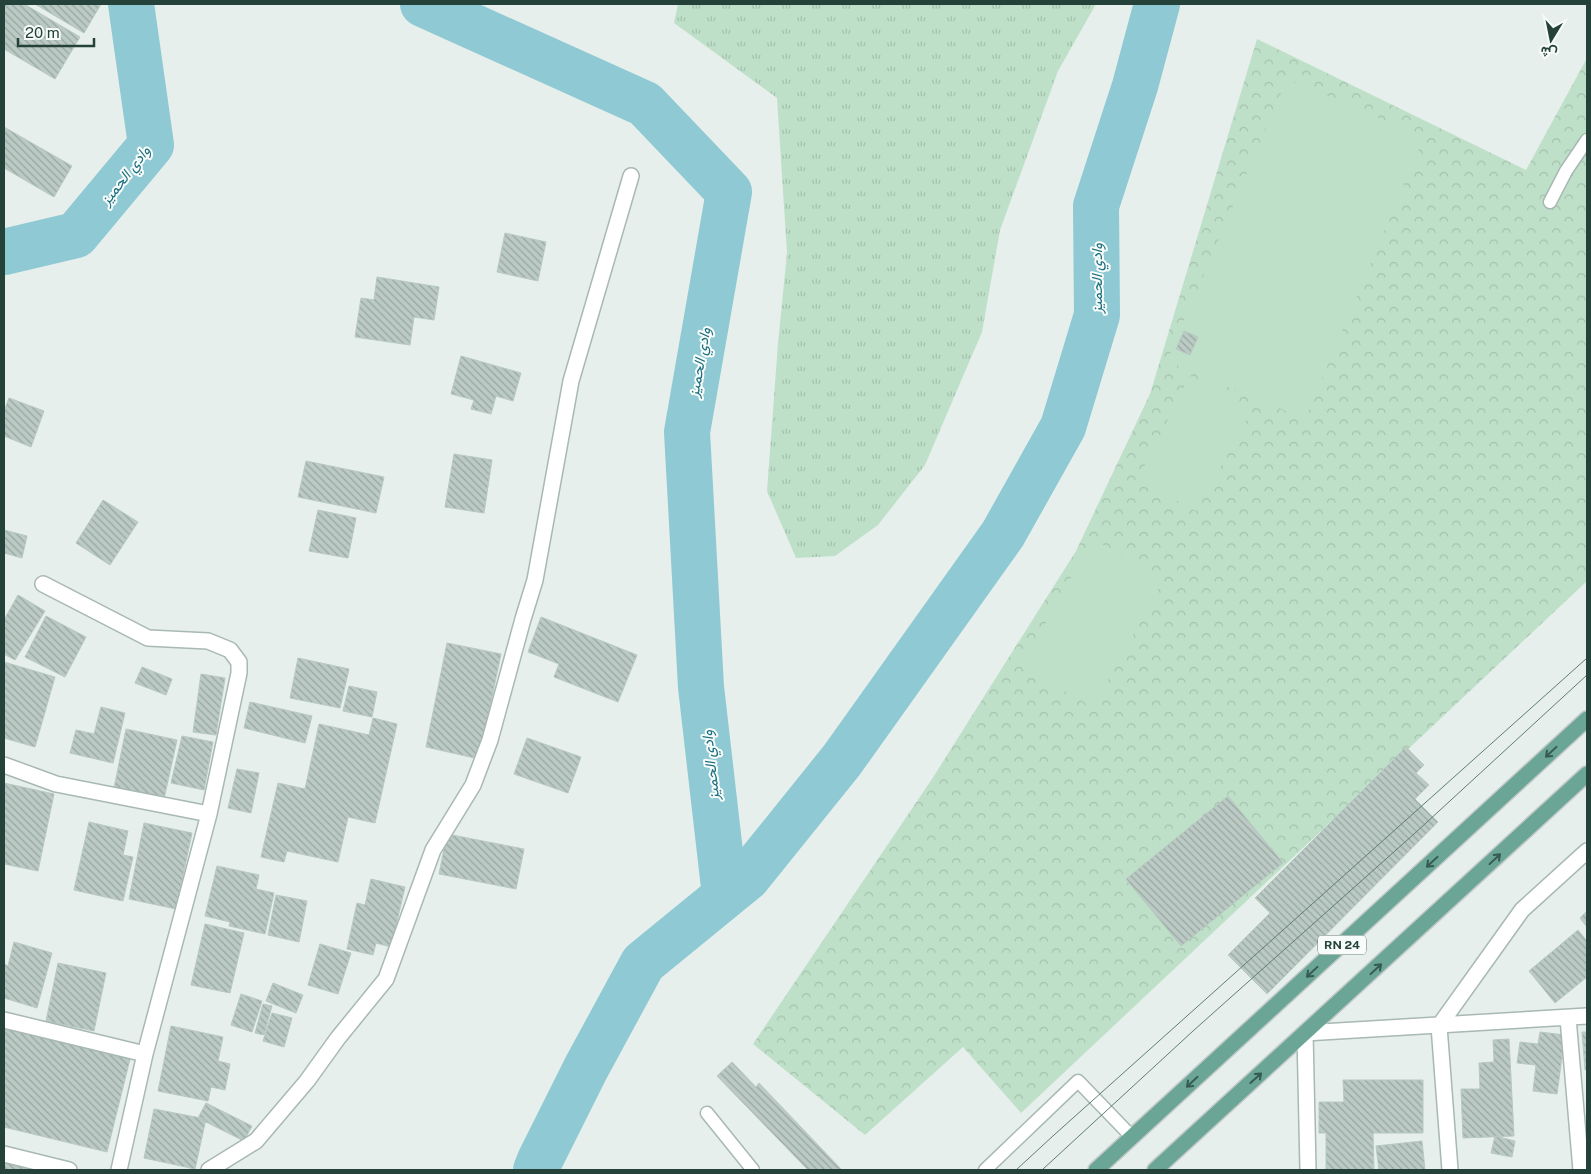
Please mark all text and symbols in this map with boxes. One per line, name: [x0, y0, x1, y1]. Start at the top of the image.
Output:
scale bar: [18, 15, 94, 47]
north arrow: [1526, 15, 1576, 65]
text: 20 m: [25, 24, 60, 41]
text: ش: [1539, 42, 1559, 62]
water label: وادي الحميز: [96, 142, 157, 211]
water label: وادي الحميز: [1088, 243, 1109, 314]
water label: وادي الحميز: [684, 326, 717, 400]
water label: وادي الحميز: [698, 729, 726, 802]
one-way arrow: [1545, 746, 1558, 758]
one-way arrow: [1489, 853, 1502, 865]
one-way arrow: [1425, 856, 1438, 868]
road number: RN 24: [1318, 936, 1366, 954]
one-way arrow: [1369, 963, 1382, 975]
one-way arrow: [1306, 966, 1318, 978]
one-way arrow: [1249, 1072, 1262, 1084]
one-way arrow: [1186, 1076, 1199, 1088]

